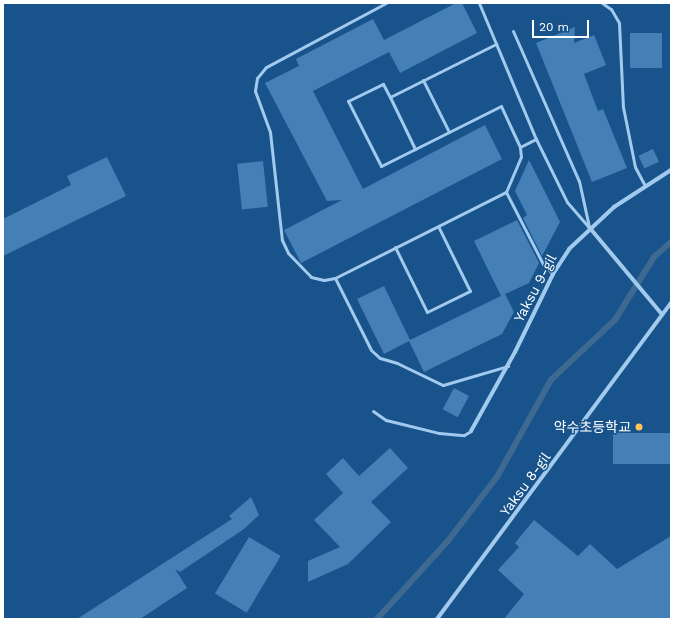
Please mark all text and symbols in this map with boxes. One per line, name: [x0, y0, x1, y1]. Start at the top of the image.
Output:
scale bar: [534, 12, 591, 38]
text: 20 m: [539, 20, 569, 34]
street label: Yaksu 9-gil: [510, 251, 560, 325]
place label: 약수초등학교: [554, 419, 631, 435]
marker: 약수초등학교: [634, 422, 644, 432]
street label: Yaksu 8-gil: [496, 449, 554, 519]

